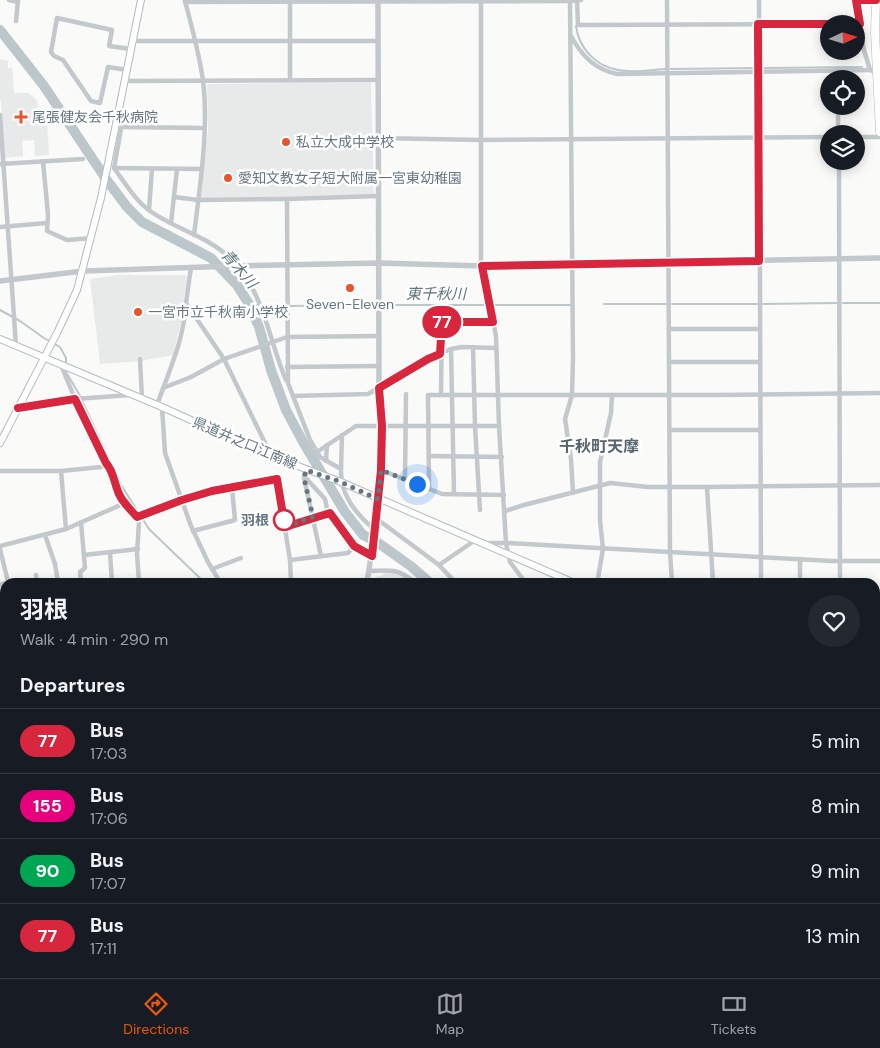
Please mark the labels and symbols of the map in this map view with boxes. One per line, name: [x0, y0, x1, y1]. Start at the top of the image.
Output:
north arrow: [820, 15, 865, 60]
place label: 尾張健友会千秋病院: [32, 108, 158, 126]
marker: 尾張健友会千秋病院: [14, 110, 28, 124]
place label: 私立大成中学校: [296, 133, 394, 151]
marker: 私立大成中学校: [280, 136, 292, 148]
place label: 愛知文教女子短大附属一宮東幼稚園: [238, 169, 462, 187]
marker: 愛知文教女子短大附属一宮東幼稚園: [222, 172, 234, 184]
water label: 青木川: [217, 245, 263, 294]
marker: Seven-Eleven: [344, 282, 356, 294]
water label: 東千秋川: [406, 284, 468, 304]
place label: Seven-Eleven: [306, 295, 394, 313]
place label: 一宮市立千秋南小学校: [148, 303, 288, 321]
marker: 一宮市立千秋南小学校: [132, 306, 144, 318]
line badge: 77: [420, 306, 464, 338]
street label: 県道井之口江南線: [190, 413, 300, 473]
district label: 千秋町天摩: [559, 436, 639, 457]
your location: [405, 472, 430, 497]
marker: 羽根: [273, 509, 295, 531]
place label: 羽根: [241, 511, 269, 529]

